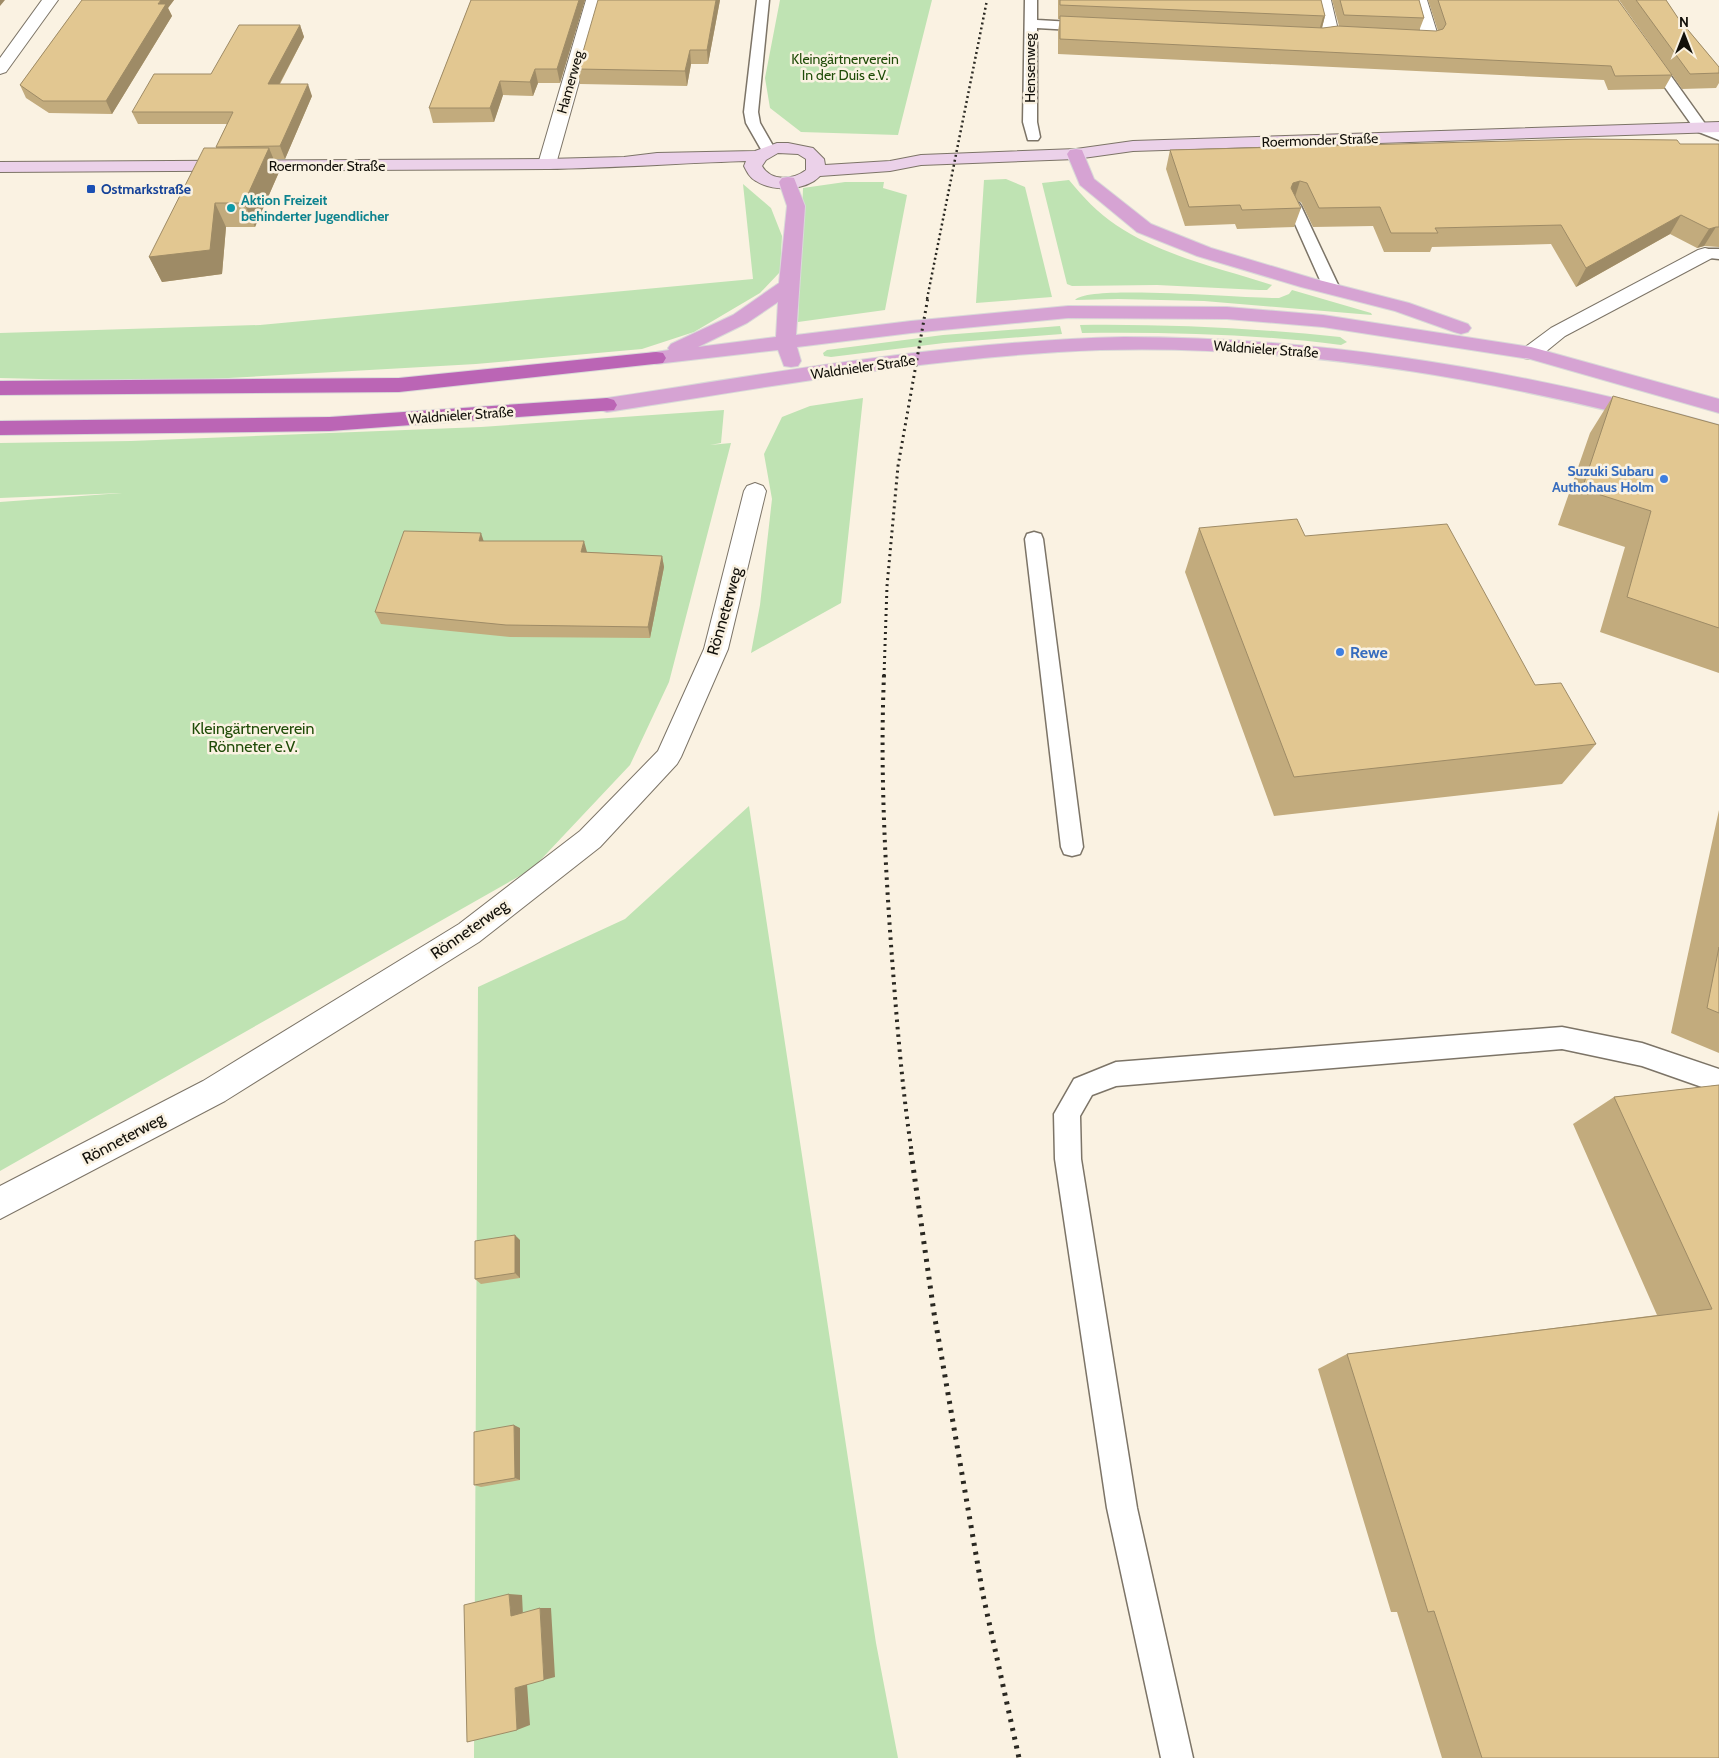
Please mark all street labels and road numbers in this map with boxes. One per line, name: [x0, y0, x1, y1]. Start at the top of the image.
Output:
street label: Hensenweg: [1021, 32, 1039, 103]
street label: Hamerweg: [552, 48, 588, 116]
street label: Roermonder Straße: [1261, 129, 1379, 151]
street label: Roermonder Straße: [269, 157, 385, 175]
street label: Waldnieler Straße: [1213, 336, 1319, 362]
street label: Waldnieler Straße: [810, 351, 916, 383]
street label: Waldnieler Straße: [408, 402, 514, 428]
street label: Rönneterweg: [703, 564, 746, 657]
street label: Rönneterweg: [427, 895, 513, 963]
street label: Rönneterweg: [79, 1108, 169, 1168]

